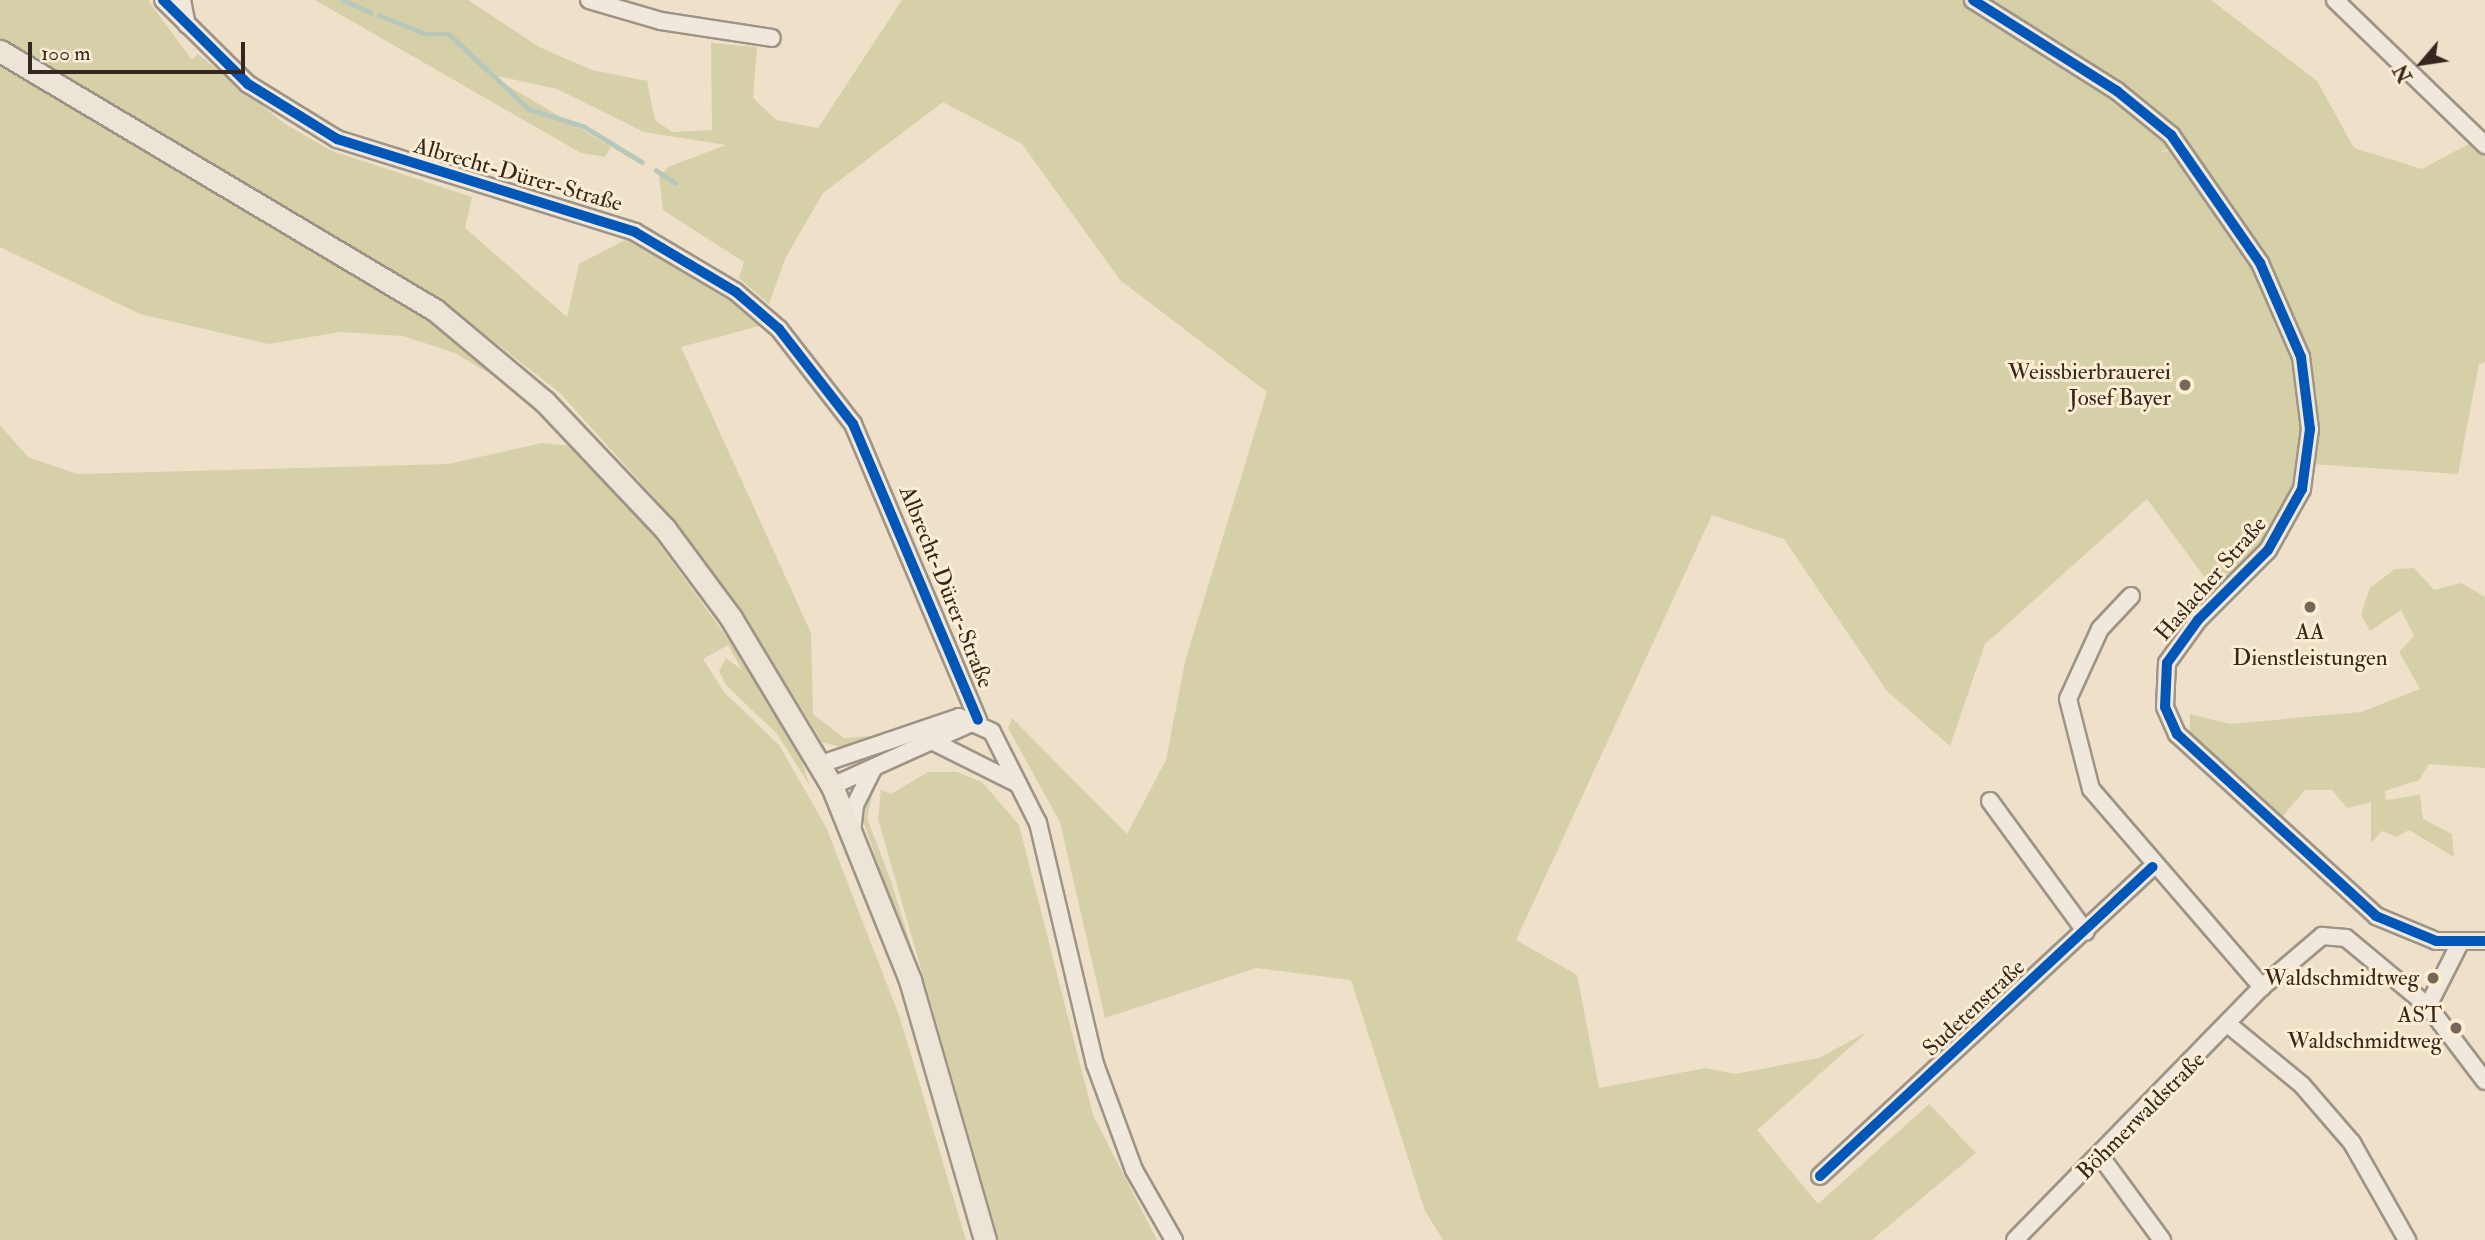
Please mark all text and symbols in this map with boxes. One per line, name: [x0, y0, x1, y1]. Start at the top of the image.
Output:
scale bar: [32, 28, 248, 72]
north arrow: [2387, 28, 2457, 98]
text: 100 m: [41, 40, 91, 67]
text: N: [2389, 60, 2418, 86]
street label: Albrecht-Dürer-Straße: [411, 132, 625, 218]
place label: Weissbierbrauerei Josef Bayer: [2008, 358, 2171, 412]
marker: Weissbierbrauerei Josef Bayer: [2177, 377, 2193, 393]
street label: Albrecht-Dürer-Straße: [893, 482, 999, 692]
street label: Haslacher Straße: [2149, 511, 2273, 647]
marker: AA Dienstleistungen: [2302, 599, 2318, 615]
place label: AA Dienstleistungen: [2232, 618, 2388, 672]
street label: Sudetenstraße: [1917, 954, 2031, 1062]
place label: Waldschmidtweg: [2264, 964, 2419, 992]
marker: Waldschmidtweg: [2425, 970, 2441, 986]
place label: AST Waldschmidtweg: [2287, 1001, 2442, 1055]
marker: AST Waldschmidtweg: [2448, 1020, 2464, 1036]
street label: Böhmerwaldstraße: [2071, 1046, 2211, 1186]

